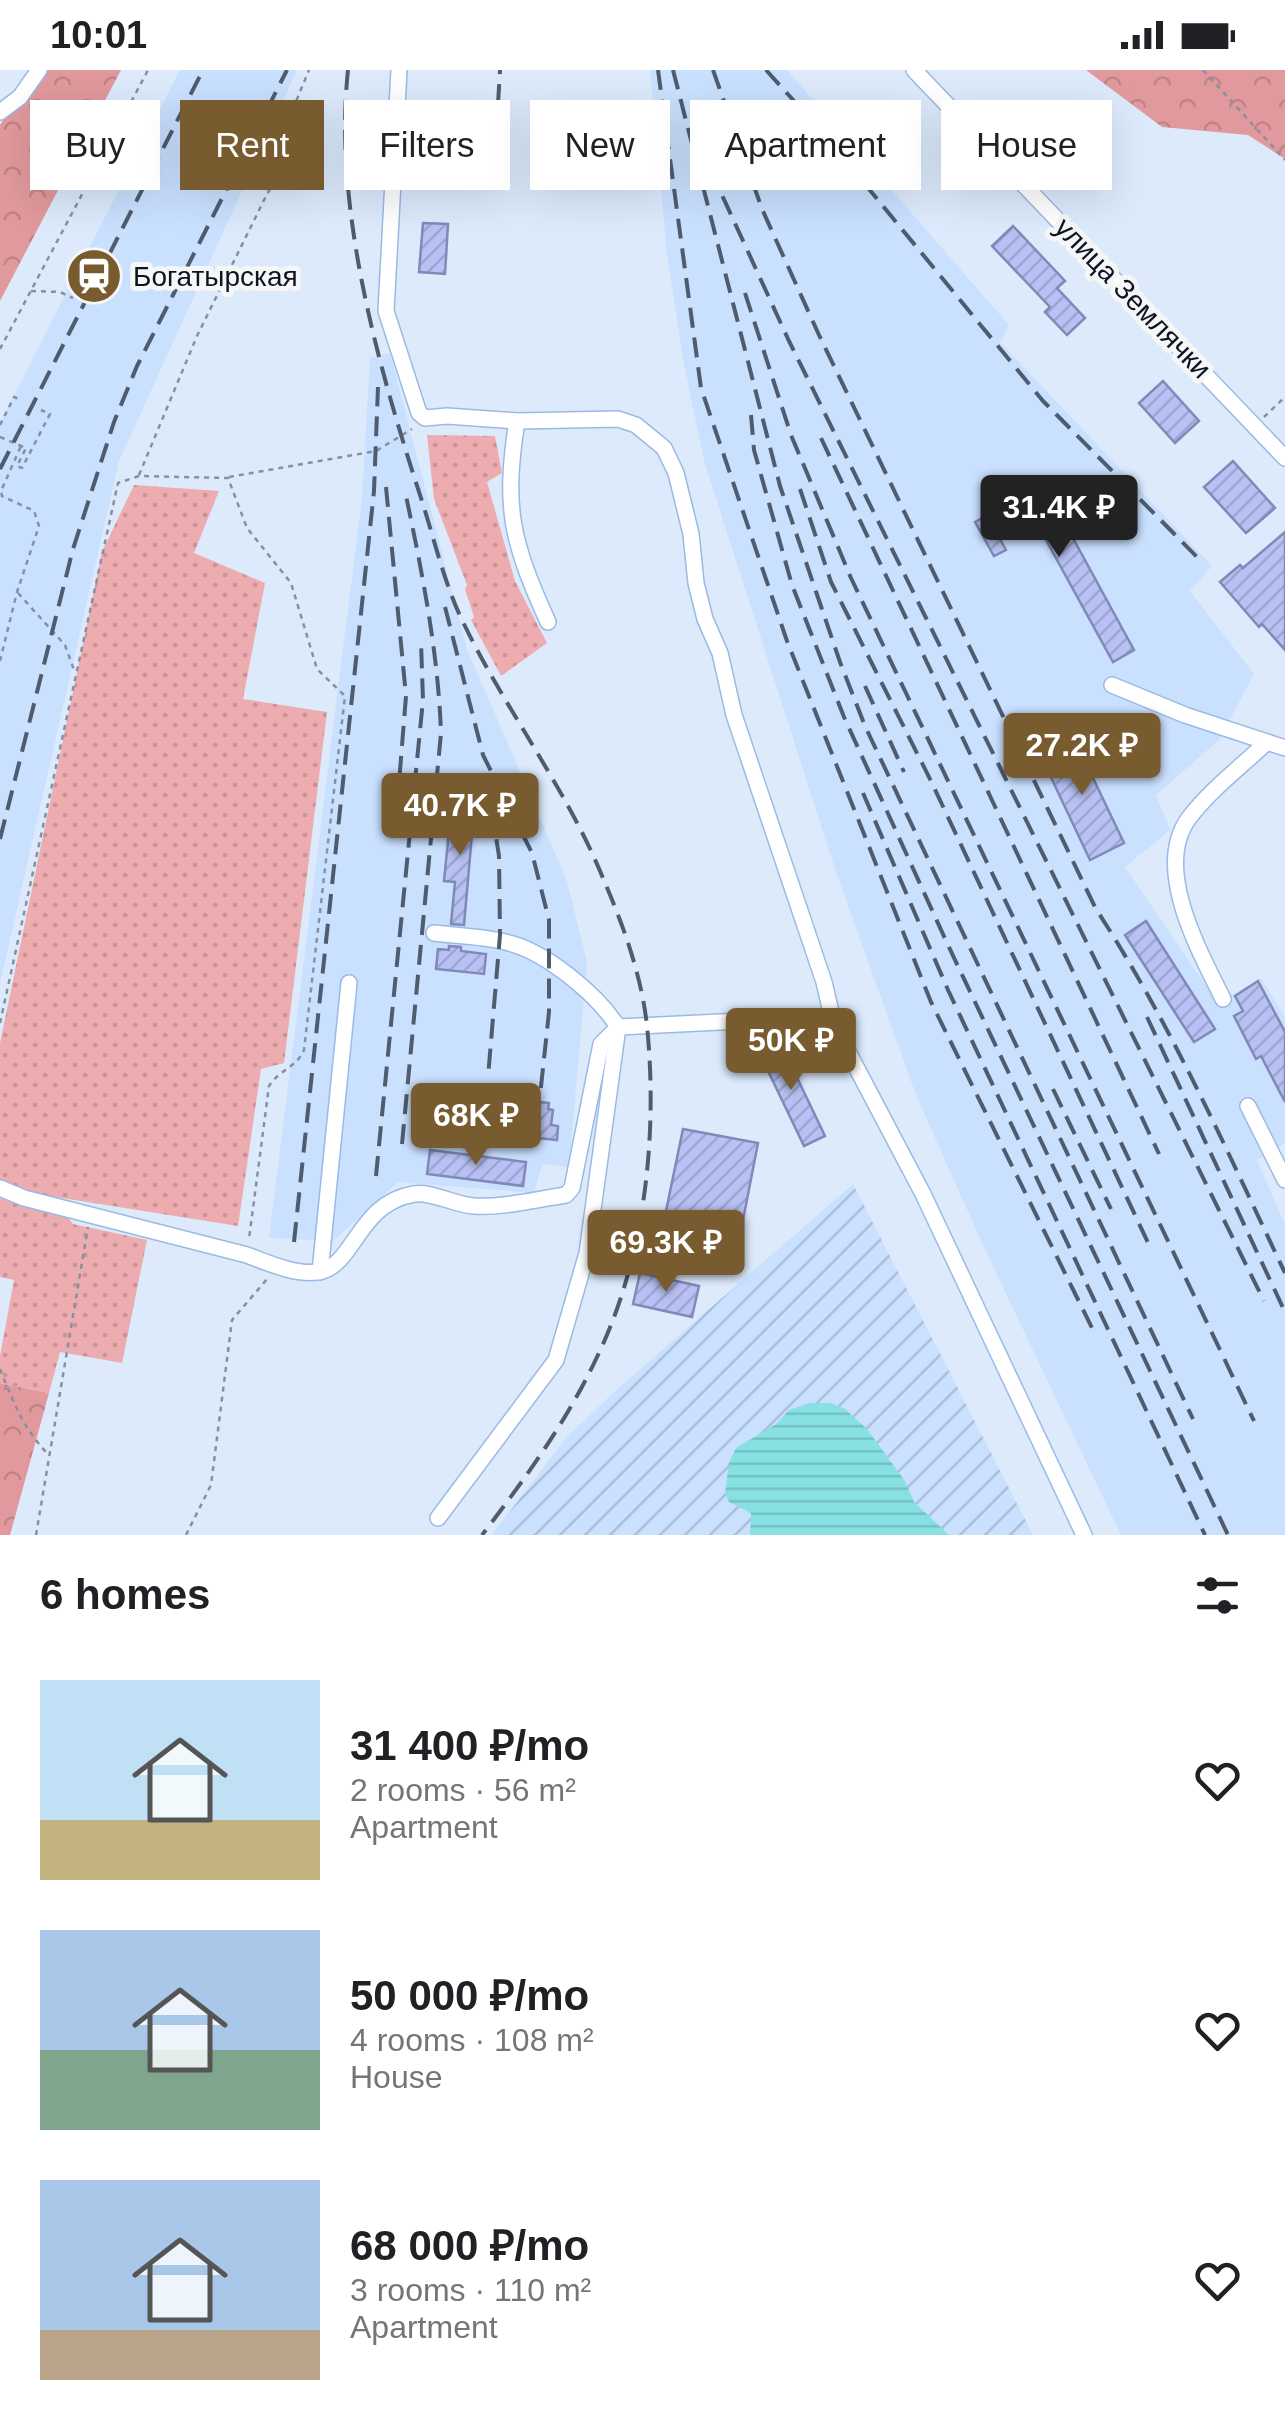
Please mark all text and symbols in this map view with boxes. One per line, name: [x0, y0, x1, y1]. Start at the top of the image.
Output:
text: 10:01: [50, 14, 147, 56]
chip: Buy: [30, 100, 160, 190]
chip: Rent: [180, 100, 324, 190]
chip: Filters: [344, 100, 510, 190]
chip: New: [530, 100, 670, 190]
chip: Apartment: [690, 100, 921, 190]
chip: House: [941, 100, 1112, 190]
street label: улица Землячки: [1049, 212, 1217, 384]
station icon: Богатырская: [64, 246, 124, 306]
place label: Богатырская: [133, 261, 298, 292]
pin: 31.4K ₽: [967, 475, 1151, 560]
text: 31.4K ₽: [1003, 489, 1115, 525]
pin: 27.2K ₽: [990, 713, 1174, 798]
text: 27.2K ₽: [1026, 727, 1138, 763]
pin: 40.7K ₽: [368, 773, 552, 858]
text: 40.7K ₽: [404, 787, 516, 823]
pin: 50K ₽: [721, 1008, 861, 1093]
text: 50K ₽: [748, 1022, 834, 1058]
pin: 68K ₽: [406, 1083, 546, 1168]
text: 68K ₽: [433, 1097, 519, 1133]
pin: 69.3K ₽: [574, 1210, 758, 1295]
text: 69.3K ₽: [610, 1224, 722, 1260]
icon: filters: [1190, 1568, 1245, 1623]
text: 6 homes: [40, 1571, 210, 1618]
icon: home: [120, 1720, 240, 1840]
text: 31 400 ₽/mo: [350, 1722, 589, 1769]
icon: heart: [1190, 1753, 1245, 1808]
text: 2 rooms · 56 m²: [350, 1772, 576, 1808]
text: Apartment: [350, 1809, 498, 1845]
icon: home: [120, 1970, 240, 2090]
text: 50 000 ₽/mo: [350, 1972, 589, 2019]
icon: heart: [1190, 2003, 1245, 2058]
text: 4 rooms · 108 m²: [350, 2022, 594, 2058]
text: House: [350, 2059, 443, 2095]
icon: home: [120, 2220, 240, 2340]
text: 68 000 ₽/mo: [350, 2222, 589, 2269]
icon: heart: [1190, 2253, 1245, 2308]
text: 3 rooms · 110 m²: [350, 2272, 591, 2308]
text: Apartment: [350, 2309, 498, 2345]

